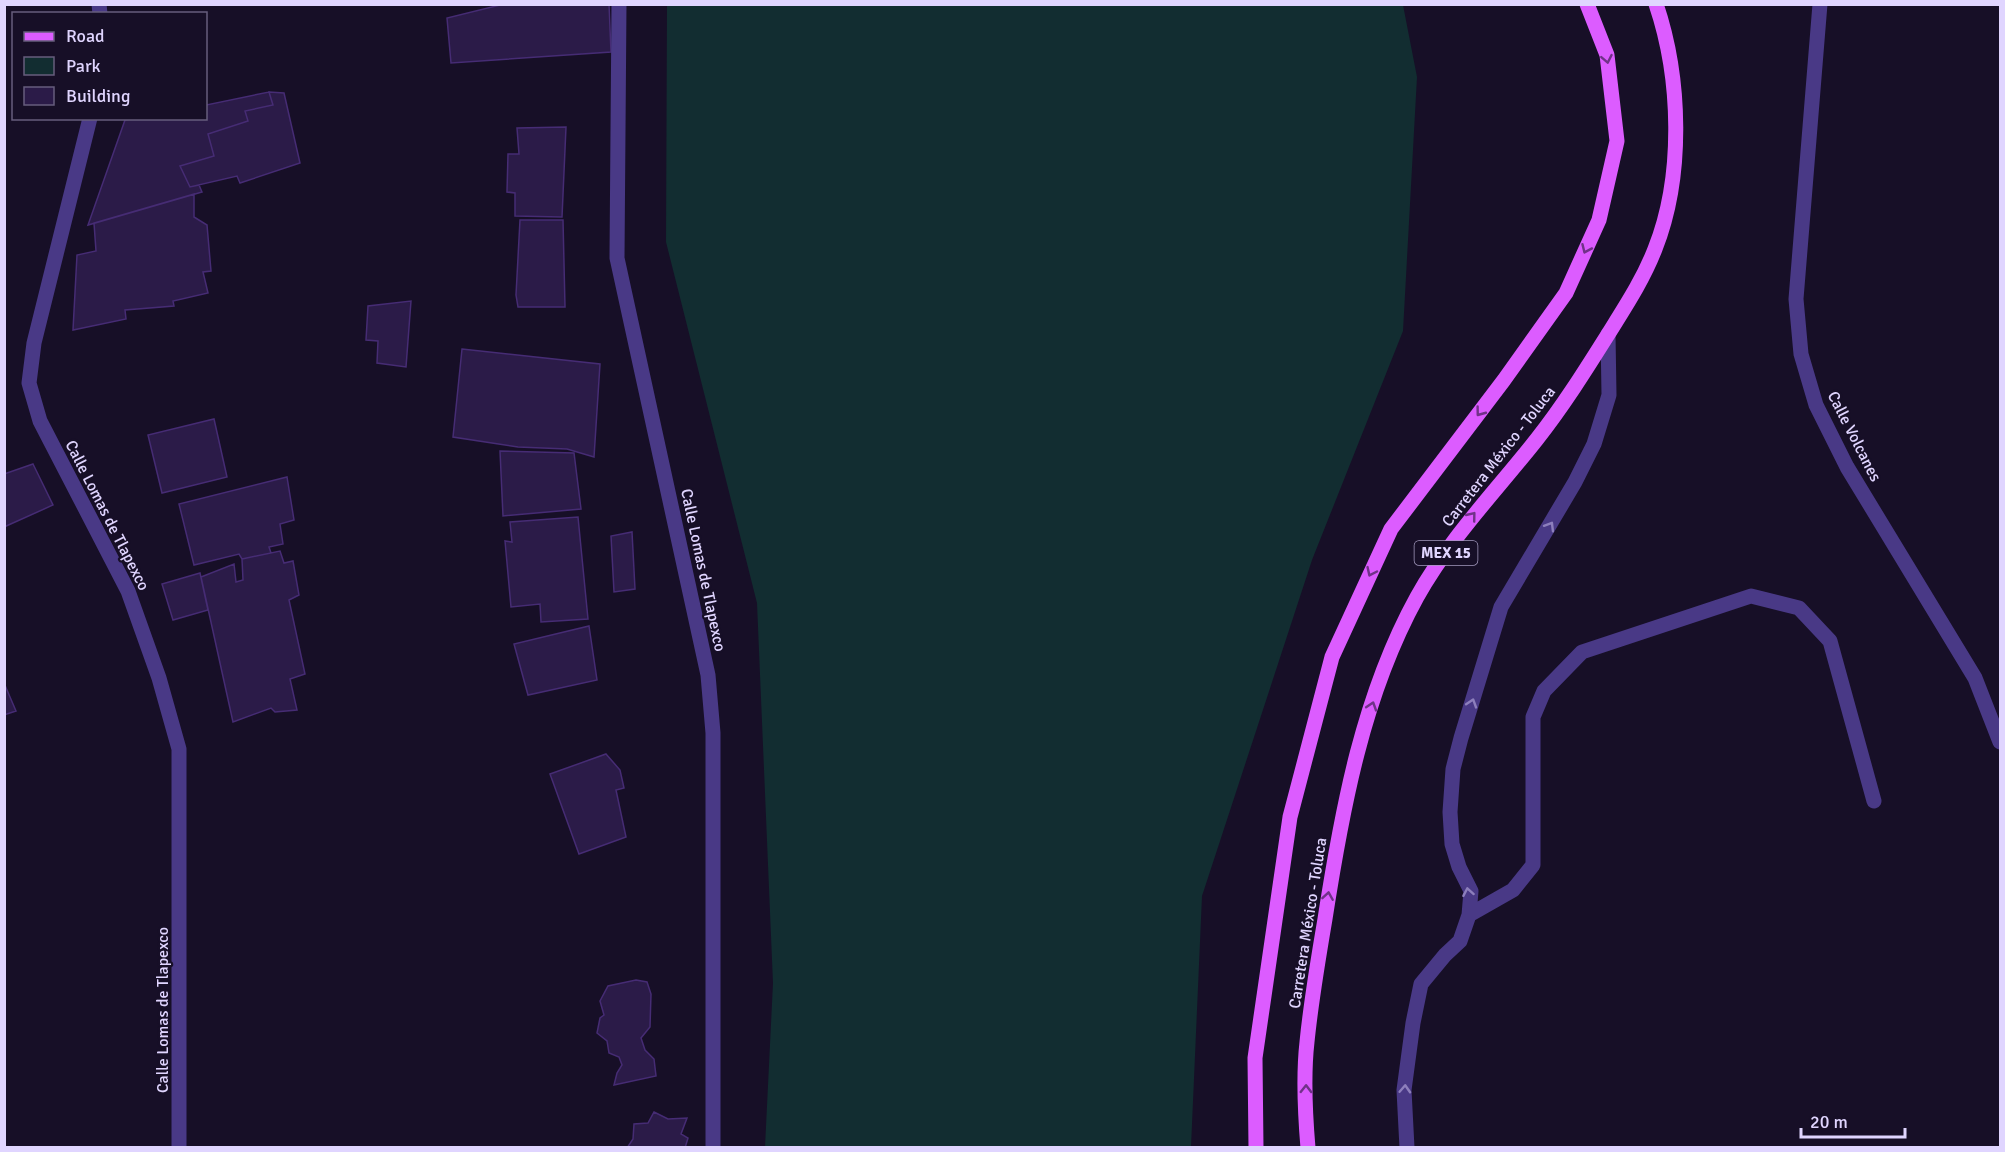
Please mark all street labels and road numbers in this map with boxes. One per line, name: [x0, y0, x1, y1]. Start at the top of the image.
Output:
street label: Carretera México - Toluca: [1438, 382, 1560, 531]
street label: Calle Volcanes: [1823, 388, 1885, 485]
street label: Calle Lomas de Tlapexco: [61, 437, 154, 594]
street label: Calle Lomas de Tlapexco: [676, 487, 730, 653]
road number: MEX 15: [1414, 541, 1478, 565]
street label: Carretera México - Toluca: [1285, 836, 1331, 1010]
street label: Calle Lomas de Tlapexco: [153, 927, 173, 1093]

